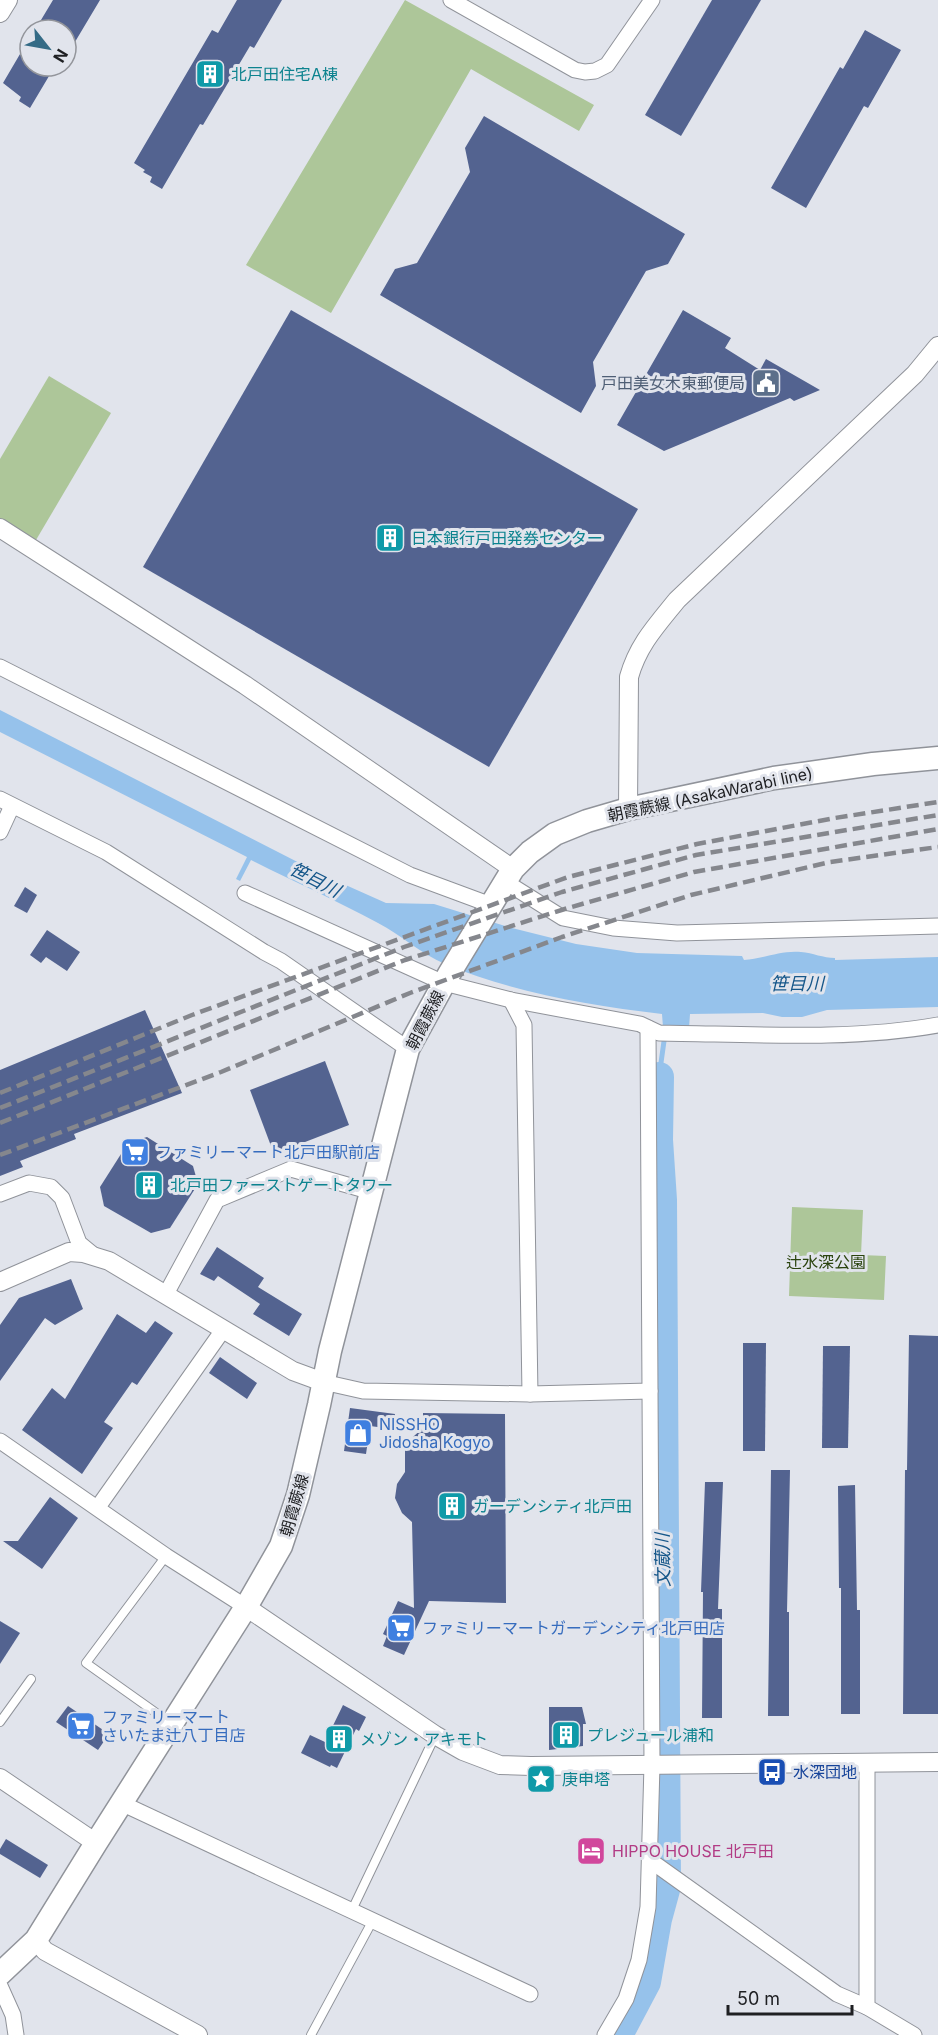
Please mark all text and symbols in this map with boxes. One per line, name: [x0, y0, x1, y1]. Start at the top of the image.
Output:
north arrow: [18, 18, 78, 78]
text: N: [49, 45, 73, 66]
building icon: 北戸田住宅A棟: [194, 58, 226, 90]
place label: 北戸田住宅A棟: [231, 64, 338, 84]
public building icon: 戸田美女木東郵便局: [750, 367, 782, 399]
place label: 戸田美女木東郵便局: [601, 373, 745, 393]
building icon: 日本銀行戸田発券センター: [374, 522, 406, 554]
place label: 日本銀行戸田発券センター: [411, 528, 603, 548]
street label: 朝霞蕨線 (AsakaWarabi line): [606, 762, 814, 826]
water label: 笹目川: [286, 858, 346, 902]
water label: 笹目川: [770, 973, 826, 994]
street label: 朝霞蕨線: [402, 987, 448, 1053]
supermarket icon: ファミリーマート北戸田駅前店: [119, 1136, 151, 1168]
place label: ファミリーマート北戸田駅前店: [156, 1142, 380, 1162]
building icon: 北戸田ファーストゲートタワー: [133, 1169, 165, 1201]
place label: 北戸田ファーストゲートタワー: [170, 1175, 393, 1195]
park label: 辻水深公園: [786, 1252, 866, 1272]
place label: NISSHO Jidosha Kogyo: [379, 1414, 491, 1452]
shop icon: NISSHO Jidosha Kogyo: [342, 1417, 374, 1449]
street label: 朝霞蕨線: [276, 1471, 312, 1539]
building icon: ガーデンシティ北戸田: [436, 1490, 468, 1522]
place label: ガーデンシティ北戸田: [473, 1496, 632, 1516]
water label: 文蔵川: [651, 1531, 673, 1587]
supermarket icon: ファミリーマートガーデンシティ北戸田店: [385, 1612, 417, 1644]
place label: ファミリーマートガーデンシティ北戸田店: [422, 1618, 725, 1638]
place label: ファミリーマート さいたま辻八丁目店: [102, 1707, 246, 1745]
supermarket icon: ファミリーマート さいたま辻八丁目店: [65, 1710, 97, 1742]
building icon: プレジュール浦和: [550, 1719, 582, 1751]
building icon: メゾン・アキモト: [323, 1723, 355, 1755]
place label: プレジュール浦和: [587, 1725, 714, 1745]
place label: メゾン・アキモト: [360, 1729, 488, 1749]
bus stop icon: 水深団地: [756, 1756, 788, 1788]
place label: 水深団地: [793, 1762, 857, 1782]
place icon: 庚申塔: [525, 1763, 557, 1795]
place label: 庚申塔: [562, 1769, 610, 1789]
hotel icon: HIPPO HOUSE 北戸田: [575, 1835, 607, 1867]
place label: HIPPO HOUSE 北戸田: [612, 1841, 774, 1861]
scale bar: [728, 1978, 852, 2016]
text: 50 m: [737, 1988, 780, 2009]

